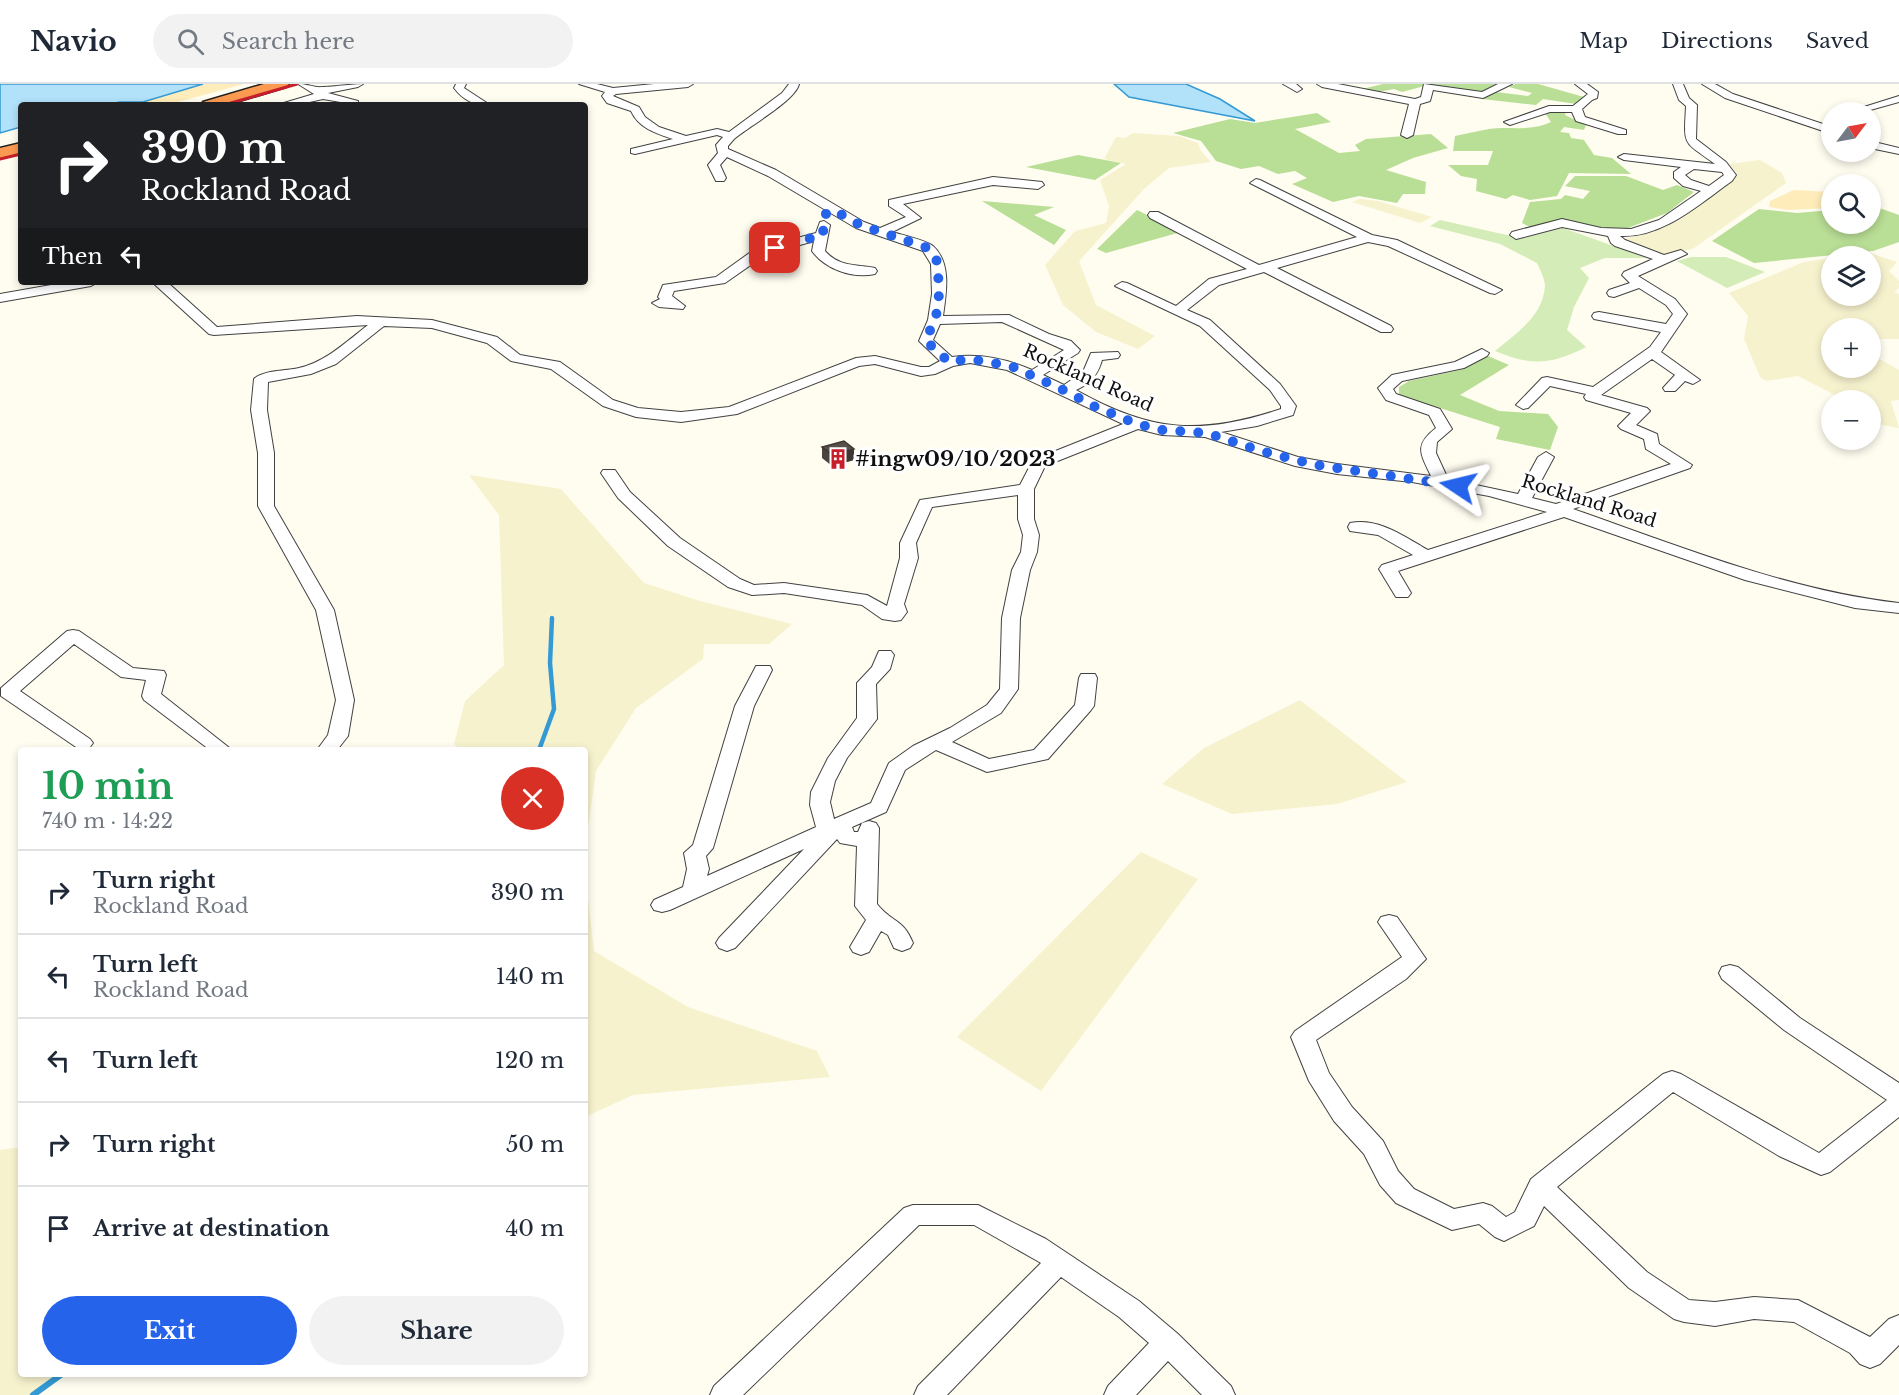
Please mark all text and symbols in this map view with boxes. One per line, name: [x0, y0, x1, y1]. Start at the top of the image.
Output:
search box: [153, 14, 573, 68]
text: Navio: [30, 24, 117, 59]
icon: search: [174, 25, 207, 58]
text: Search here: [222, 28, 355, 55]
text: Map: [1579, 28, 1628, 54]
text: Directions: [1661, 28, 1773, 54]
text: Saved: [1806, 28, 1869, 54]
north arrow: [1821, 102, 1881, 162]
map controls: [1821, 102, 1881, 450]
text: 390 m: [141, 122, 285, 174]
icon: right: [42, 126, 120, 204]
text: Rockland Road: [141, 174, 351, 207]
button: search: [1821, 174, 1881, 234]
pin: [749, 222, 800, 273]
icon: arrive: [758, 231, 791, 264]
icon: left: [115, 240, 148, 273]
text: Then: [42, 243, 103, 270]
button: layers: [1821, 246, 1881, 306]
button: +: [1821, 318, 1881, 378]
street label: Rockland Road: [1020, 339, 1156, 417]
button: −: [1821, 390, 1881, 450]
place label: #ingw09/10/2023: [855, 446, 1056, 472]
building icon: #ingw09/10/2023: [826, 447, 850, 471]
position arrow: [1426, 454, 1490, 518]
street label: Rockland Road: [1519, 470, 1659, 532]
text: 10 min: [42, 764, 173, 809]
button: close: [501, 767, 564, 830]
text: 740 m · 14:22: [42, 809, 173, 833]
text: Turn right: [93, 867, 215, 894]
icon: right: [42, 876, 75, 909]
text: 390 m: [491, 879, 564, 906]
text: Rockland Road: [93, 894, 249, 918]
text: Turn left: [93, 951, 198, 978]
icon: left: [42, 960, 75, 993]
text: 140 m: [496, 963, 564, 990]
text: Rockland Road: [93, 978, 249, 1002]
icon: left: [42, 1044, 75, 1077]
text: Turn left: [93, 1047, 198, 1074]
text: 120 m: [495, 1047, 564, 1074]
icon: right: [42, 1128, 75, 1161]
text: Turn right: [93, 1131, 215, 1158]
text: 50 m: [506, 1131, 564, 1158]
icon: arrive: [42, 1212, 75, 1245]
text: Arrive at destination: [93, 1215, 330, 1242]
text: 40 m: [506, 1215, 564, 1242]
button: Exit: [42, 1296, 297, 1365]
button: Share: [309, 1296, 564, 1365]

